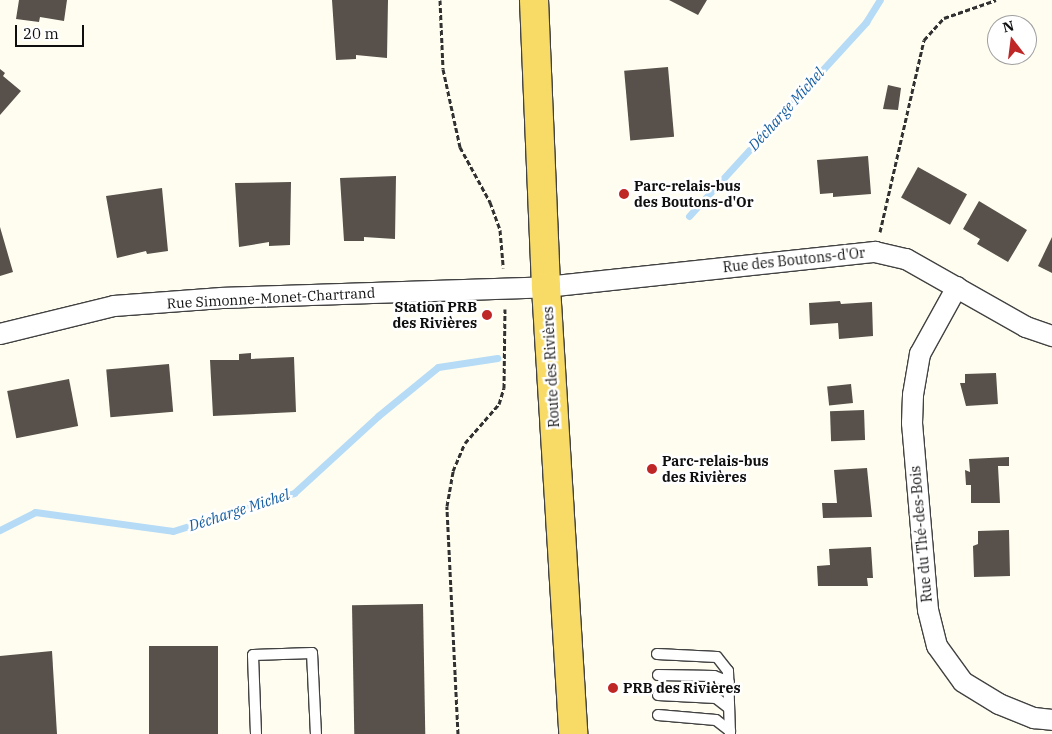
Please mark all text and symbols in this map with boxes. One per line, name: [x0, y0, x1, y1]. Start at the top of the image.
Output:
scale bar: [18, 15, 86, 47]
north arrow: [987, 15, 1037, 65]
text: N: [1001, 16, 1016, 37]
text: 20 m: [23, 24, 59, 43]
water label: Décharge Michel: [744, 64, 828, 154]
place label: Parc-relais-bus des Boutons-d'Or: [634, 178, 754, 210]
marker: Parc-relais-bus des Boutons-d'Or: [618, 188, 630, 200]
street label: Rue des Boutons-d'Or: [722, 244, 866, 276]
street label: Rue Simonne-Monet-Chartrand: [166, 284, 376, 312]
place label: Station PRB des Rivières: [392, 299, 477, 332]
street label: Route des Rivières: [539, 306, 563, 428]
marker: Station PRB des Rivières: [481, 309, 493, 321]
place label: Parc-relais-bus des Rivières: [662, 453, 769, 486]
marker: Parc-relais-bus des Rivières: [646, 463, 658, 475]
street label: Rue du Thé-des-Bois: [907, 465, 935, 603]
water label: Décharge Michel: [186, 485, 292, 535]
place label: PRB des Rivières: [623, 680, 740, 696]
marker: PRB des Rivières: [607, 682, 619, 694]

